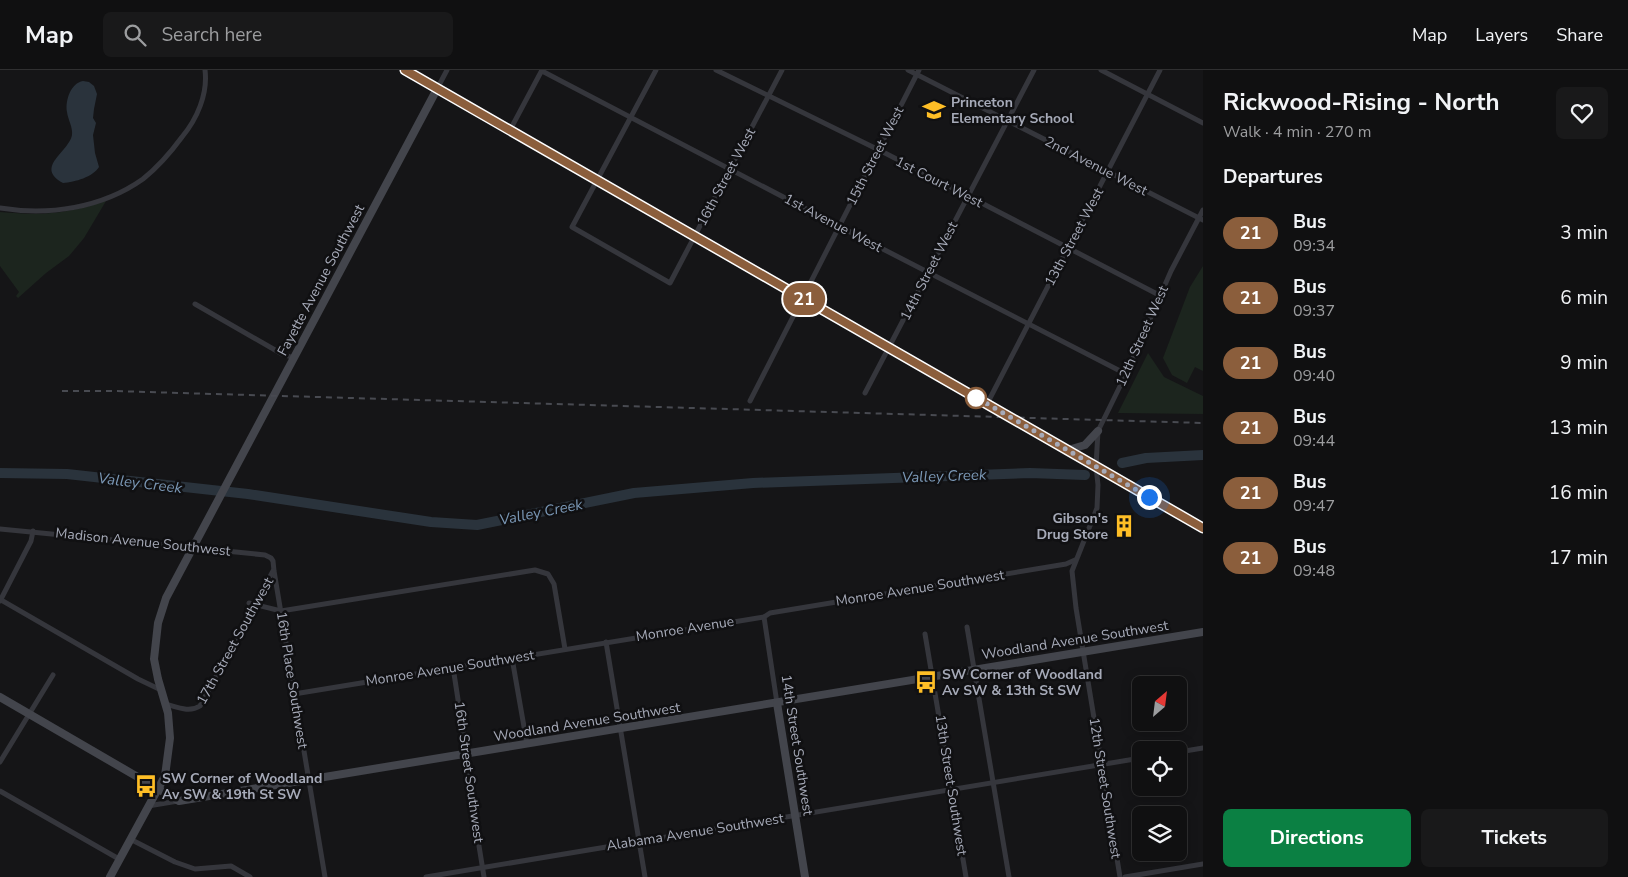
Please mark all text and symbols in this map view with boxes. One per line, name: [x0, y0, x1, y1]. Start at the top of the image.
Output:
search box: [103, 12, 453, 57]
text: Map: [25, 19, 73, 51]
icon: search: [121, 21, 149, 49]
text: Search here: [161, 22, 262, 48]
text: Map: [1412, 23, 1447, 47]
text: Layers: [1475, 23, 1528, 47]
text: Share: [1556, 23, 1603, 47]
text: Rickwood-Rising - North: [1223, 86, 1499, 118]
button: heart: [1556, 87, 1608, 139]
place label: Princeton Elementary School: [951, 93, 1074, 128]
school or university icon: Princeton Elementary School: [921, 97, 947, 123]
street label: 15th Street West: [842, 103, 908, 209]
text: Walk · 4 min · 270 m: [1223, 121, 1371, 143]
street label: 16th Street West: [692, 124, 760, 229]
street label: 2nd Avenue West: [1041, 132, 1151, 200]
street label: 1st Court West: [892, 152, 986, 212]
text: Departures: [1223, 164, 1323, 190]
street label: 13th Street West: [1040, 184, 1108, 289]
street label: 1st Avenue West: [781, 189, 885, 257]
street label: Fayette Avenue Southwest: [273, 201, 369, 359]
text: Bus: [1293, 209, 1326, 235]
street label: 14th Street West: [896, 218, 962, 324]
text: 3 min: [1560, 220, 1608, 246]
text: 21: [1240, 221, 1261, 245]
text: 09:34: [1293, 235, 1335, 257]
text: Bus: [1293, 274, 1326, 300]
street label: 12th Street West: [1111, 282, 1173, 389]
line badge: 21: [782, 283, 826, 315]
text: 6 min: [1560, 285, 1608, 311]
text: 21: [1240, 286, 1261, 310]
text: 21: [793, 287, 815, 311]
text: 09:37: [1293, 300, 1335, 322]
text: Bus: [1293, 339, 1326, 365]
text: 9 min: [1560, 350, 1608, 376]
text: 21: [1240, 351, 1261, 375]
text: 09:40: [1293, 365, 1335, 387]
unlabelled marker: [965, 387, 987, 409]
text: Bus: [1293, 404, 1326, 430]
text: 13 min: [1549, 415, 1608, 441]
text: 21: [1240, 416, 1261, 440]
text: 09:44: [1293, 430, 1335, 452]
water label: Valley Creek: [901, 465, 987, 487]
water label: Valley Creek: [97, 468, 184, 498]
text: Bus: [1293, 469, 1326, 495]
text: 16 min: [1549, 480, 1608, 506]
text: 21: [1240, 481, 1261, 505]
your location: [1137, 485, 1162, 510]
water label: Valley Creek: [498, 494, 585, 530]
text: 09:47: [1293, 495, 1335, 517]
place label: Gibson's Drug Store: [1036, 509, 1108, 544]
building icon: Gibson's Drug Store: [1111, 513, 1137, 539]
street label: Madison Avenue Southwest: [55, 523, 232, 561]
text: Bus: [1293, 534, 1326, 560]
text: 17 min: [1549, 545, 1608, 571]
text: 21: [1240, 546, 1261, 570]
text: 09:48: [1293, 560, 1335, 582]
street label: Monroe Avenue Southwest: [834, 565, 1006, 611]
street label: 17th Street Southwest: [192, 574, 278, 708]
street label: 16th Place Southwest: [272, 610, 312, 750]
street label: Monroe Avenue: [635, 612, 735, 646]
street label: Woodland Avenue Southwest: [980, 616, 1170, 664]
street label: Monroe Avenue Southwest: [364, 645, 536, 691]
place label: SW Corner of Woodland Av SW & 13th St SW: [942, 665, 1102, 700]
bus stop icon: SW Corner of Woodland Av SW & 13th St SW: [913, 669, 939, 695]
street label: 14th Street Southwest: [776, 673, 818, 817]
north arrow: [1132, 676, 1188, 731]
map controls: [1132, 676, 1187, 861]
street label: Woodland Avenue Southwest: [492, 698, 682, 746]
street label: 16th Street Southwest: [450, 700, 488, 844]
street label: 13th Street Southwest: [930, 713, 972, 857]
street label: 12th Street Southwest: [1084, 716, 1126, 860]
button: locate: [1132, 741, 1187, 796]
place label: SW Corner of Woodland Av SW & 19th St SW: [162, 769, 322, 804]
bus stop icon: SW Corner of Woodland Av SW & 19th St SW: [133, 773, 159, 799]
button: layers: [1132, 806, 1187, 861]
street label: Alabama Avenue Southwest: [605, 809, 785, 855]
button: Directions: [1223, 809, 1411, 867]
button: Tickets: [1421, 809, 1608, 867]

